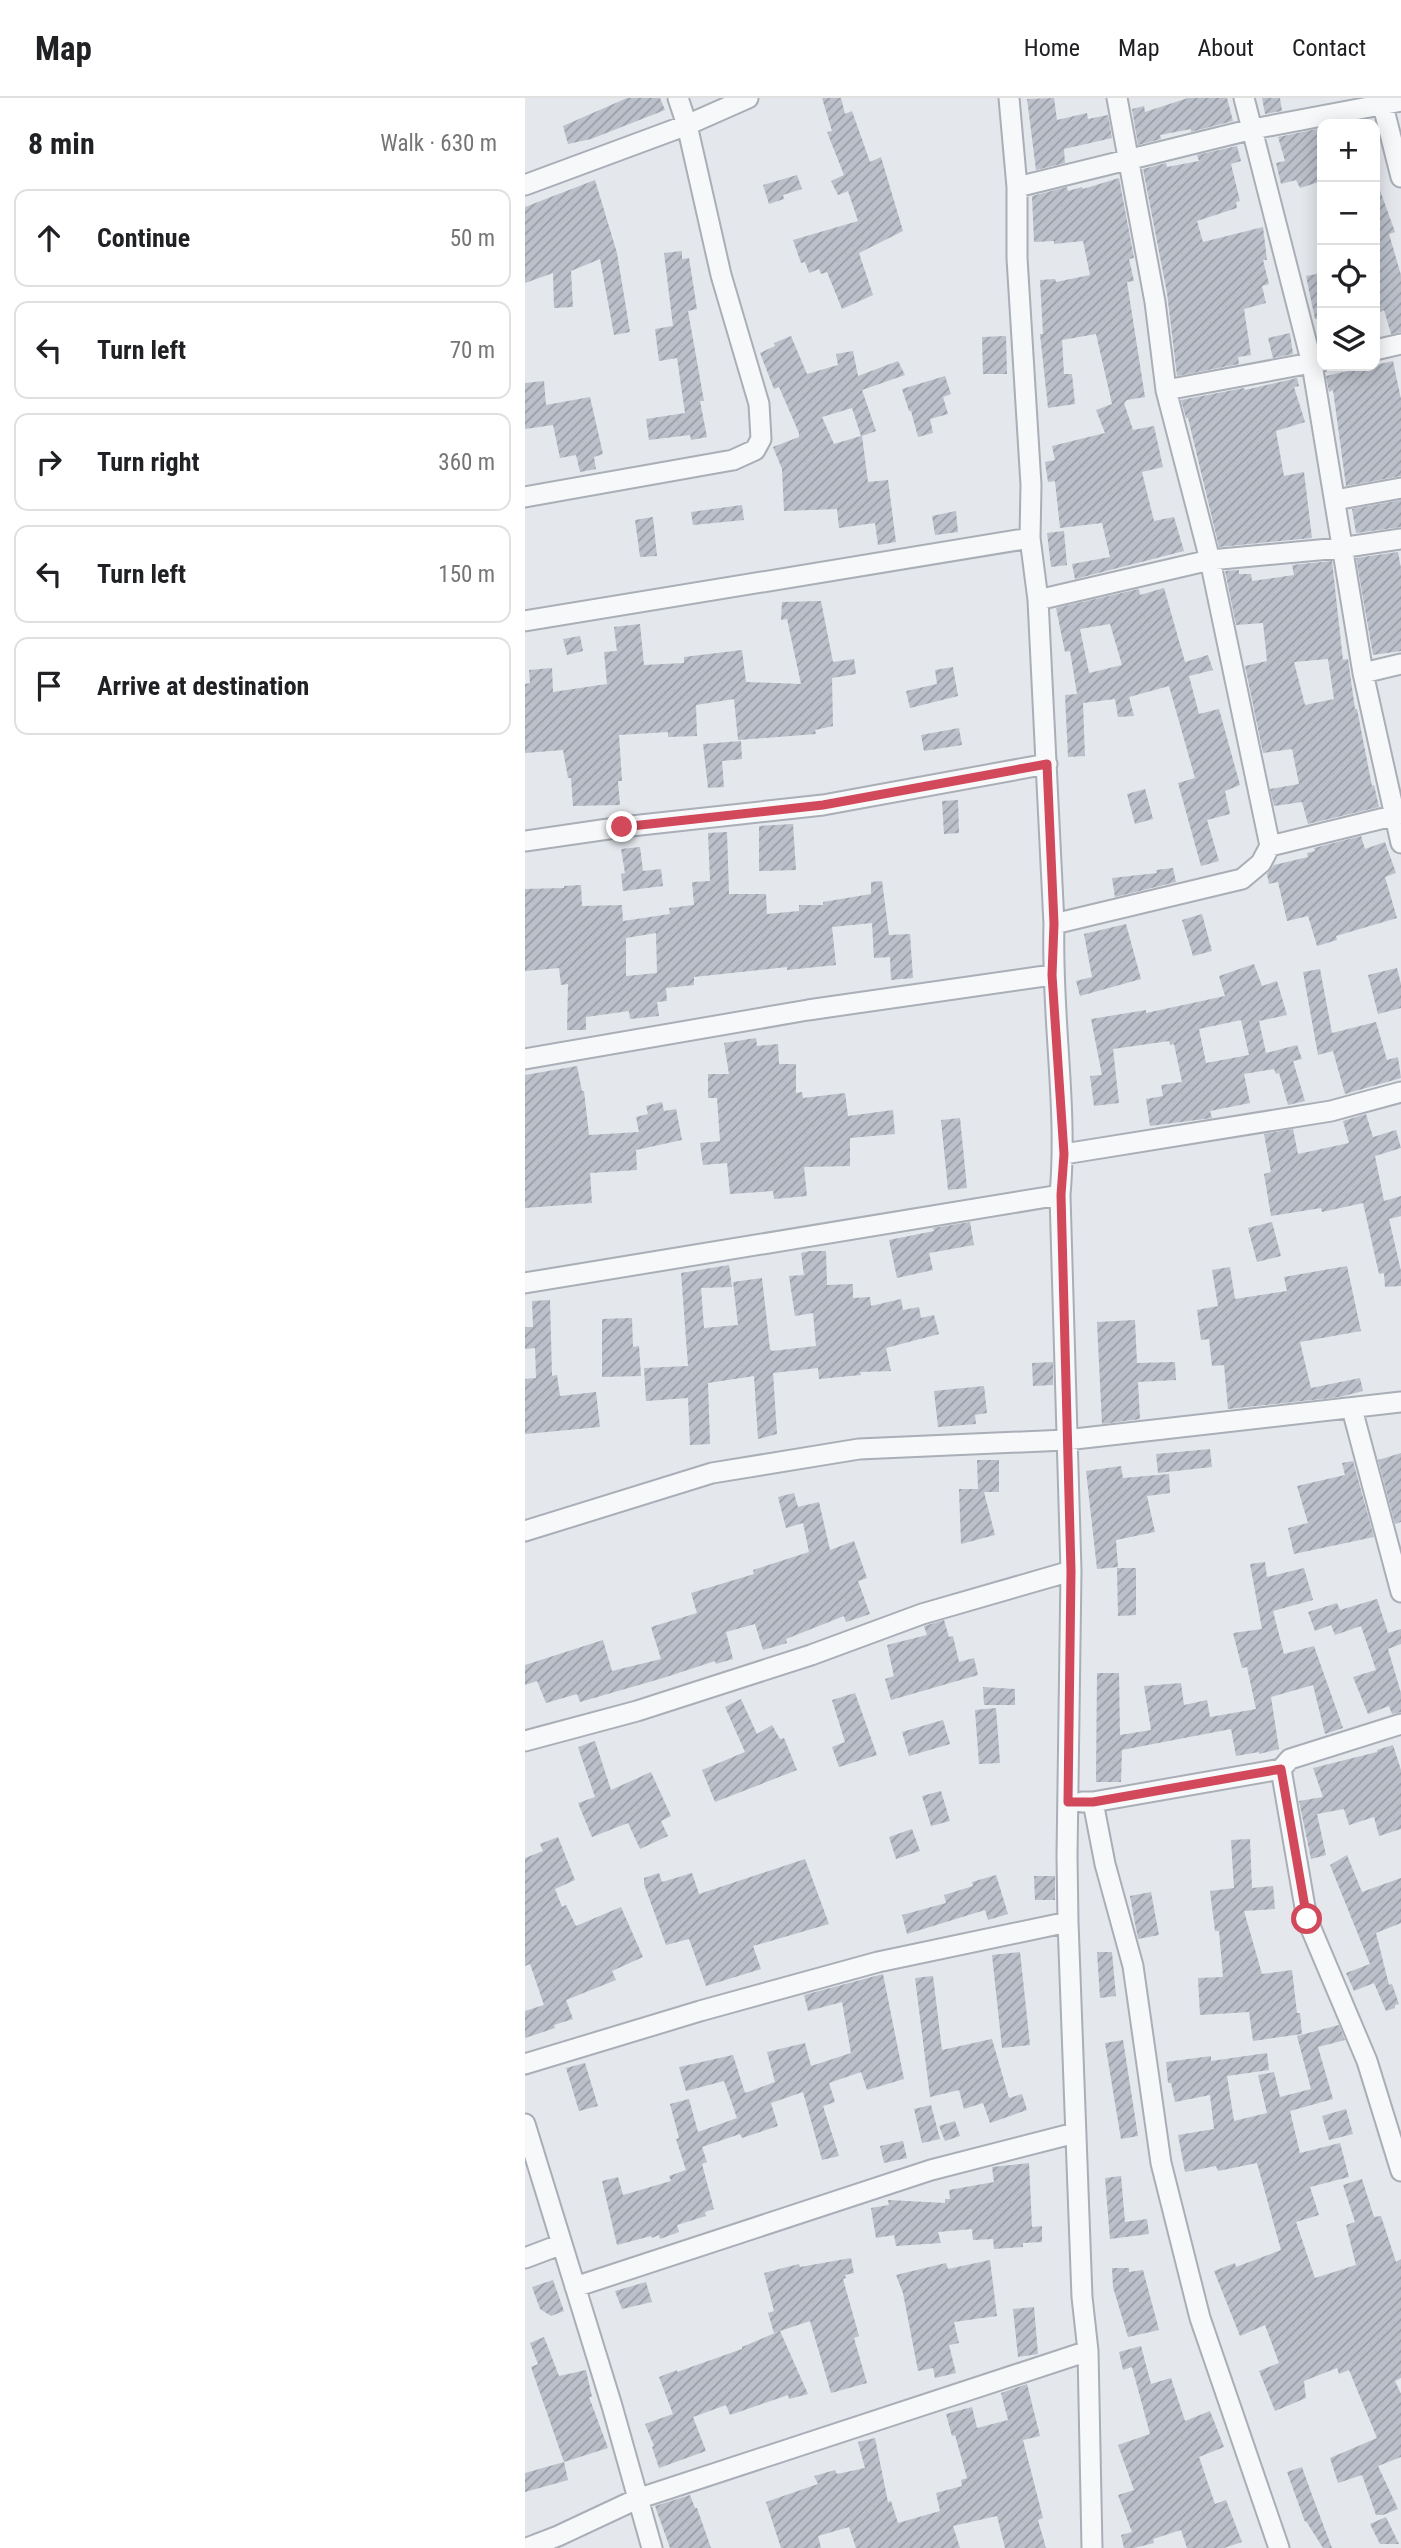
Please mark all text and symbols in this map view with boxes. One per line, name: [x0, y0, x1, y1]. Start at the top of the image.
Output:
text: Map: [35, 29, 92, 68]
text: Home: [1024, 34, 1080, 62]
text: Map: [1118, 34, 1160, 62]
text: About: [1198, 34, 1254, 62]
text: Contact: [1292, 34, 1366, 62]
map controls: [1317, 119, 1380, 371]
button: +: [1317, 119, 1380, 182]
text: 8 min: [28, 126, 95, 161]
text: Walk · 630 m: [380, 130, 497, 157]
button: −: [1317, 182, 1380, 245]
icon: ahead: [30, 219, 68, 257]
text: Continue: [97, 223, 190, 253]
text: 50 m: [450, 225, 495, 252]
button: locate: [1317, 245, 1380, 308]
button: layers: [1317, 308, 1380, 371]
icon: left: [30, 331, 68, 369]
text: Turn left: [97, 335, 186, 365]
text: 70 m: [450, 337, 495, 364]
icon: right: [30, 443, 68, 481]
text: Turn right: [97, 447, 199, 477]
text: 360 m: [438, 449, 495, 476]
icon: left: [30, 555, 68, 593]
text: Turn left: [97, 559, 186, 589]
text: 150 m: [438, 561, 495, 588]
icon: arrive: [30, 667, 68, 705]
text: Arrive at destination: [97, 671, 309, 701]
route end: [606, 811, 637, 842]
route start: [1291, 1903, 1322, 1934]

